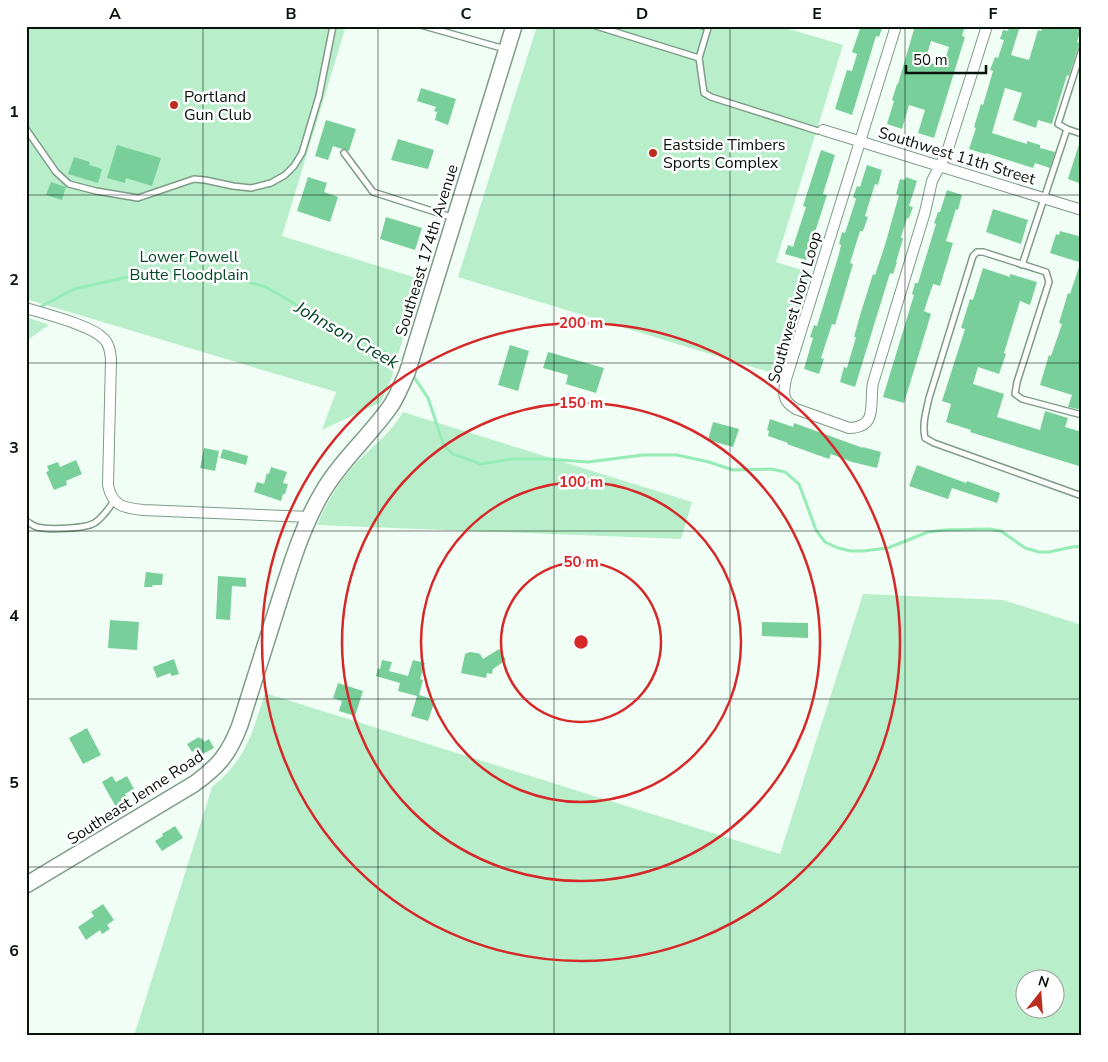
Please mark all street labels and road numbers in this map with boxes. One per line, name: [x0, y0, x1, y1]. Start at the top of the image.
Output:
street label: Southwest 11th Street: [875, 122, 1038, 190]
street label: Southeast 174th Avenue: [390, 162, 464, 339]
street label: Southwest Ivory Loop: [763, 229, 827, 386]
street label: Southeast Jenne Road: [63, 745, 208, 850]

